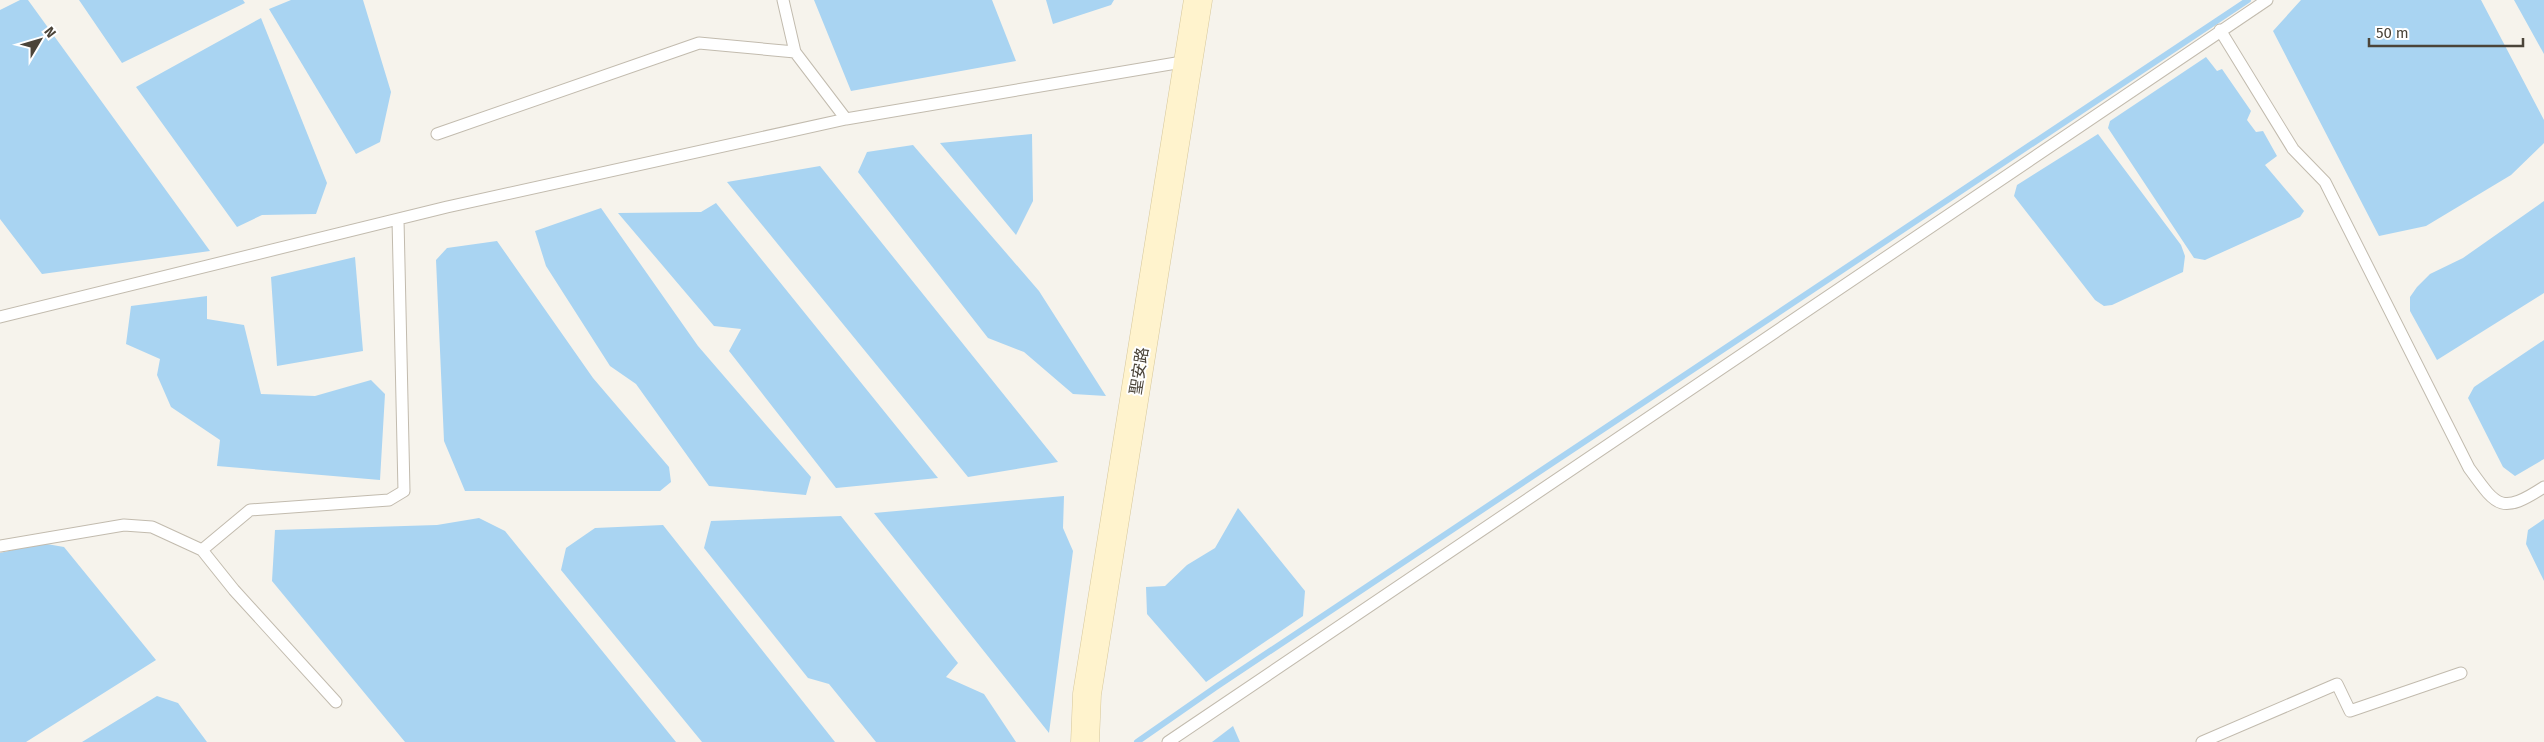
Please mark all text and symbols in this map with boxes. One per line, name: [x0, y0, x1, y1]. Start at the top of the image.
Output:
north arrow: [15, 15, 65, 65]
scale bar: [2369, 15, 2523, 47]
text: N: [40, 23, 59, 41]
text: 50 m: [2376, 24, 2409, 42]
street label: 聖安路: [1126, 346, 1152, 396]

